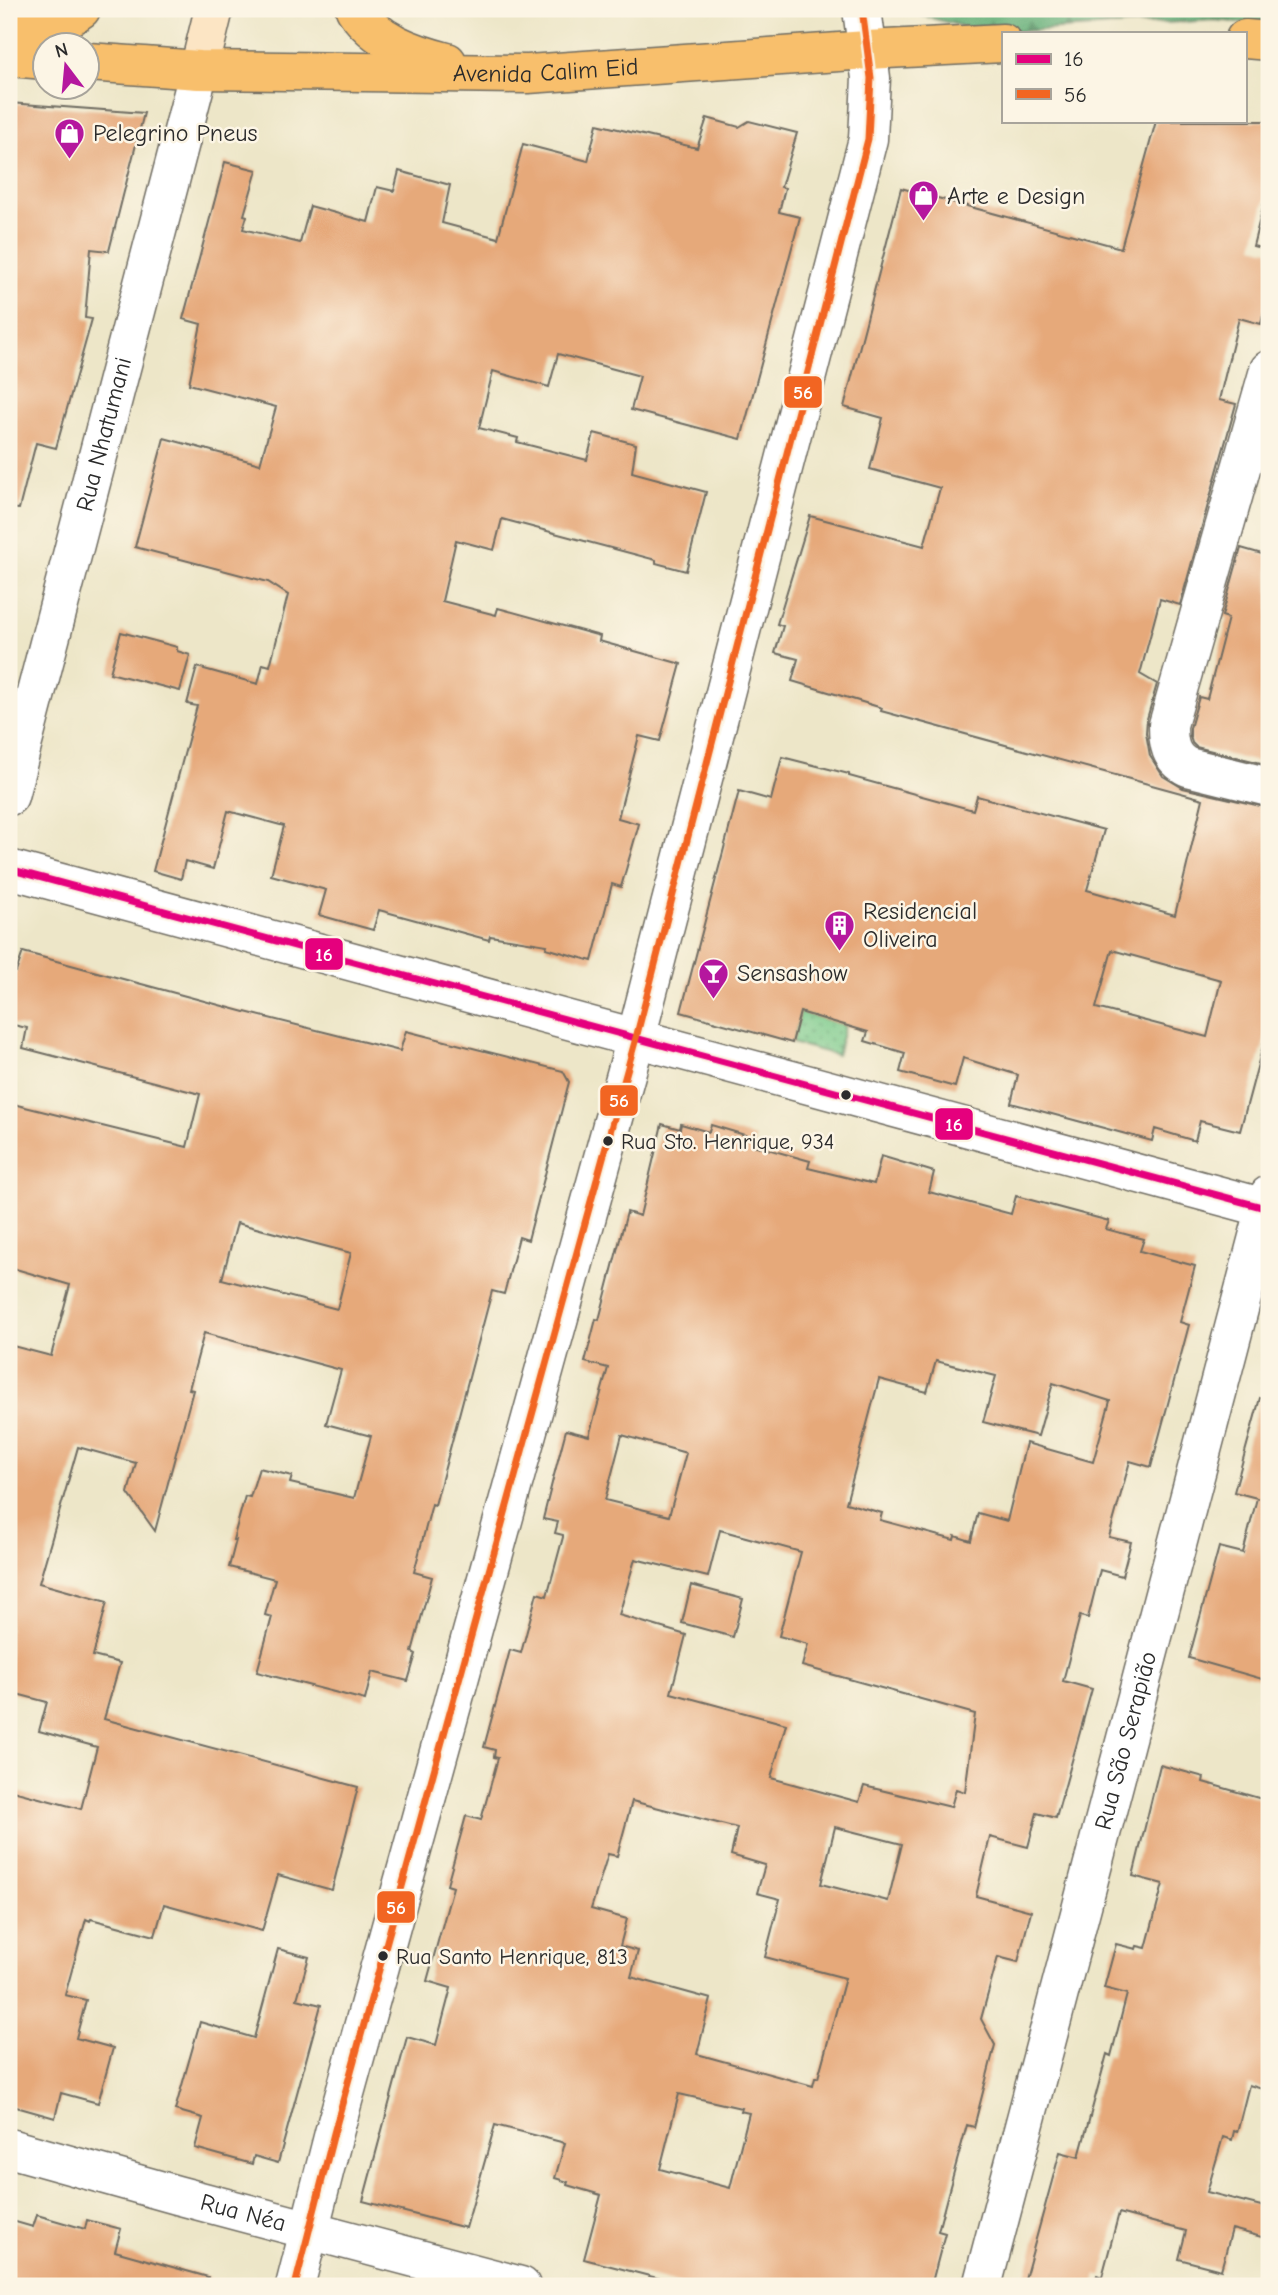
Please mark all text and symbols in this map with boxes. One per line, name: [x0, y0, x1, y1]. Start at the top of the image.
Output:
north arrow: [32, 32, 102, 102]
legend: [1002, 32, 1246, 122]
text: N: [53, 38, 71, 63]
text: 16: [1064, 47, 1084, 71]
street label: Avenida Calim Eid: [453, 52, 639, 88]
text: 56: [1064, 83, 1087, 107]
shop icon: Pelegrino Pneus: [53, 116, 87, 160]
place label: Pelegrino Pneus: [93, 119, 257, 147]
shop icon: Arte e Design: [907, 179, 941, 223]
place label: Arte e Design: [947, 182, 1085, 210]
street label: Rua Nhatumani: [70, 354, 137, 514]
line badge: 56: [783, 375, 823, 409]
text: 56: [793, 382, 813, 404]
place label: Residencial Oliveira: [863, 897, 977, 953]
building icon: Residencial Oliveira: [823, 908, 857, 952]
line badge: 16: [304, 937, 344, 971]
text: 16: [315, 944, 333, 966]
bar icon: Sensashow: [697, 956, 731, 1000]
place label: Sensashow: [737, 959, 848, 987]
line badge: 56: [599, 1084, 639, 1117]
unlabelled marker: [839, 1088, 853, 1102]
text: 56: [609, 1090, 629, 1112]
line badge: 16: [934, 1107, 974, 1141]
text: 16: [945, 1114, 963, 1136]
place label: Rua Sto. Henrique, 934: [621, 1129, 835, 1155]
marker: Rua Sto. Henrique, 934: [601, 1134, 615, 1148]
street label: Rua São Serapião: [1089, 1648, 1162, 1833]
line badge: 56: [376, 1890, 416, 1924]
text: 56: [386, 1897, 406, 1919]
place label: Rua Santo Henrique, 813: [396, 1944, 628, 1970]
marker: Rua Santo Henrique, 813: [376, 1949, 390, 1963]
street label: Rua Néa: [198, 2188, 289, 2237]

